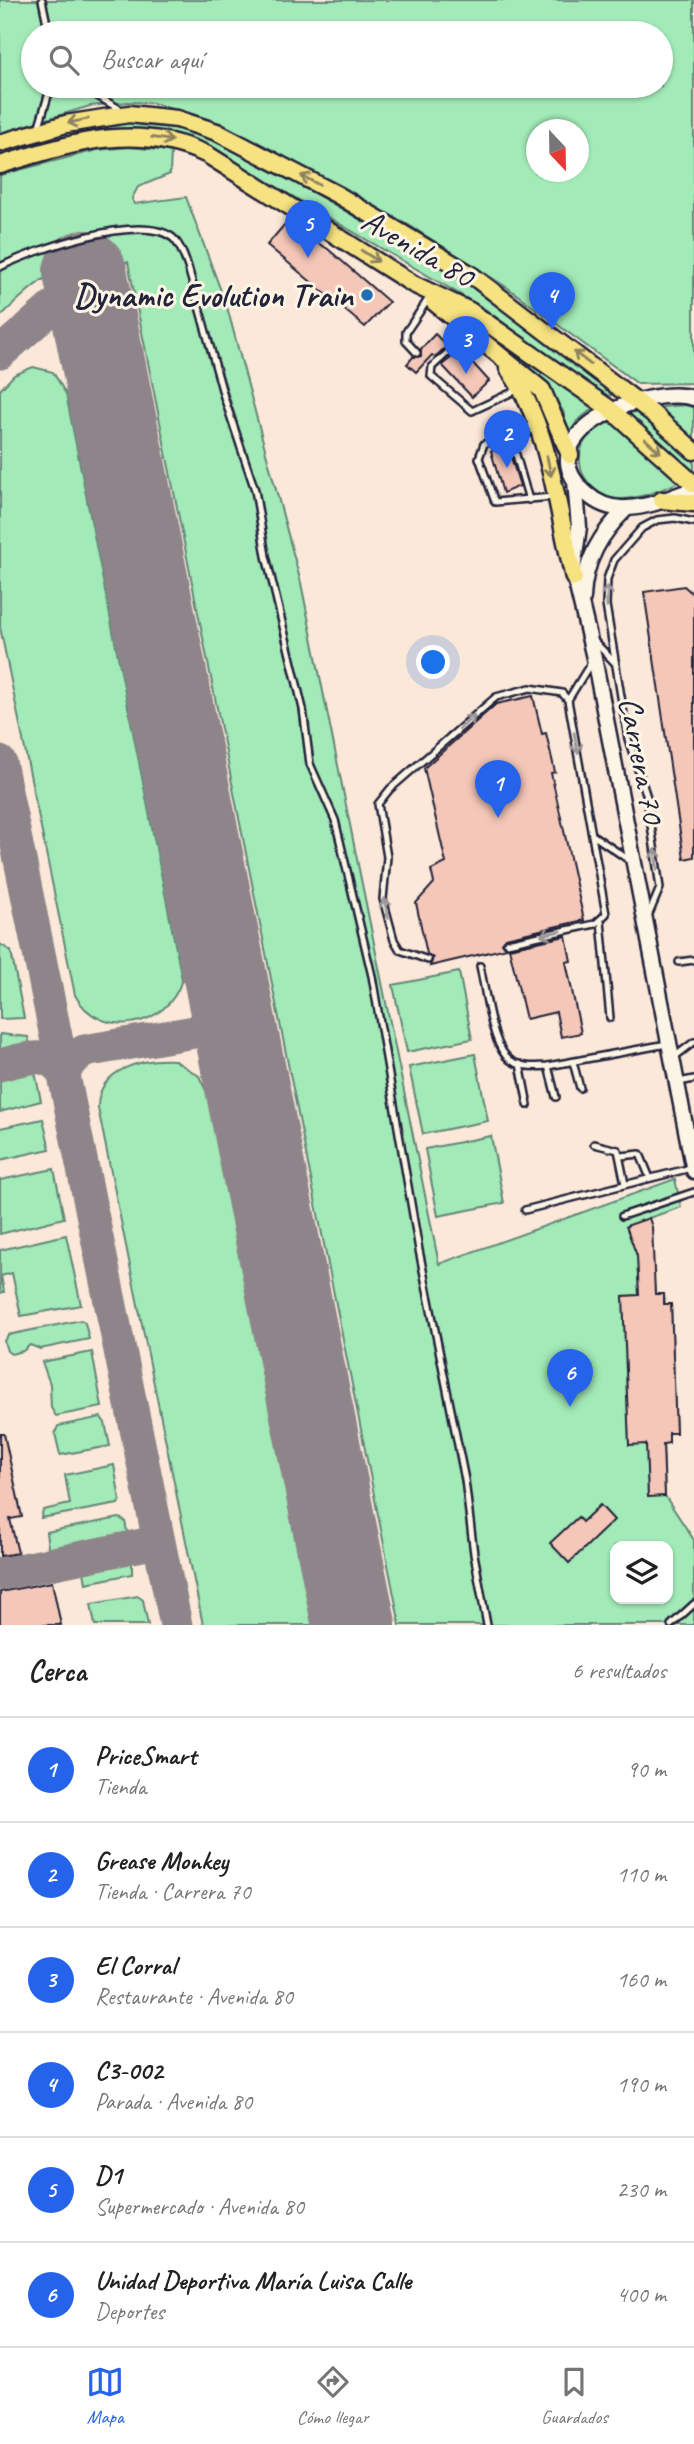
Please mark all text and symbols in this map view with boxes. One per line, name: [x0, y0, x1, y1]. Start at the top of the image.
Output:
search box: [21, 21, 673, 98]
icon: search: [45, 41, 83, 79]
text: Buscar aquí: [101, 43, 203, 76]
one-way arrow: [67, 115, 90, 129]
north arrow: [526, 119, 589, 182]
one-way arrow: [150, 133, 173, 146]
one-way arrow: [300, 173, 321, 187]
street label: Avenida 80: [354, 199, 484, 298]
pin: 5: [285, 200, 331, 258]
one-way arrow: [359, 250, 379, 264]
pin: 4: [529, 272, 575, 330]
place label: Dynamic Evolution Train: [74, 274, 354, 316]
marker: Dynamic Evolution Train: [359, 287, 375, 303]
pin: 3: [443, 316, 489, 374]
one-way arrow: [573, 351, 592, 366]
pin: 2: [484, 410, 530, 468]
one-way arrow: [644, 437, 661, 454]
one-way arrow: [543, 454, 556, 477]
one-way arrow: [600, 585, 614, 608]
your location: [416, 645, 450, 679]
street label: Carrera 70: [609, 693, 675, 829]
one-way arrow: [458, 713, 475, 730]
one-way arrow: [570, 731, 583, 754]
pin: 1: [475, 760, 521, 818]
one-way arrow: [649, 848, 662, 870]
one-way arrow: [378, 897, 392, 920]
one-way arrow: [540, 927, 563, 941]
pin: 6: [547, 1349, 593, 1407]
map controls: [610, 1541, 673, 1604]
button: layers: [610, 1541, 673, 1604]
text: Cerca: [28, 1652, 86, 1690]
text: 6 resultados: [572, 1656, 666, 1685]
text: PriceSmart: [95, 1739, 196, 1772]
text: 1: [46, 1755, 56, 1784]
text: 90 m: [627, 1755, 666, 1784]
text: Tienda: [95, 1772, 146, 1801]
text: Grease Monkey: [95, 1844, 228, 1877]
text: 2: [46, 1860, 56, 1889]
text: 110 m: [617, 1860, 666, 1889]
text: Tienda · Carrera 70: [95, 1877, 250, 1906]
text: El Corral: [95, 1949, 176, 1982]
text: 3: [46, 1965, 56, 1994]
text: 160 m: [617, 1965, 666, 1994]
text: Restaurante · Avenida 80: [95, 1982, 293, 2011]
text: C3-002: [95, 2054, 163, 2087]
text: 4: [46, 2070, 56, 2099]
text: 190 m: [617, 2070, 666, 2099]
text: Parada · Avenida 80: [95, 2087, 252, 2116]
text: D1: [95, 2159, 122, 2192]
text: 5: [46, 2175, 56, 2204]
text: 230 m: [617, 2175, 666, 2204]
text: Supermercado · Avenida 80: [95, 2192, 304, 2221]
text: Unidad Deportiva María Luisa Calle: [95, 2264, 411, 2297]
text: 6: [46, 2280, 56, 2309]
text: 400 m: [617, 2280, 666, 2309]
text: Deportes: [95, 2297, 164, 2326]
tab: Mapa: [86, 2363, 124, 2429]
tab: Cómo llegar: [297, 2363, 369, 2429]
tab: Guardados: [541, 2363, 608, 2429]

